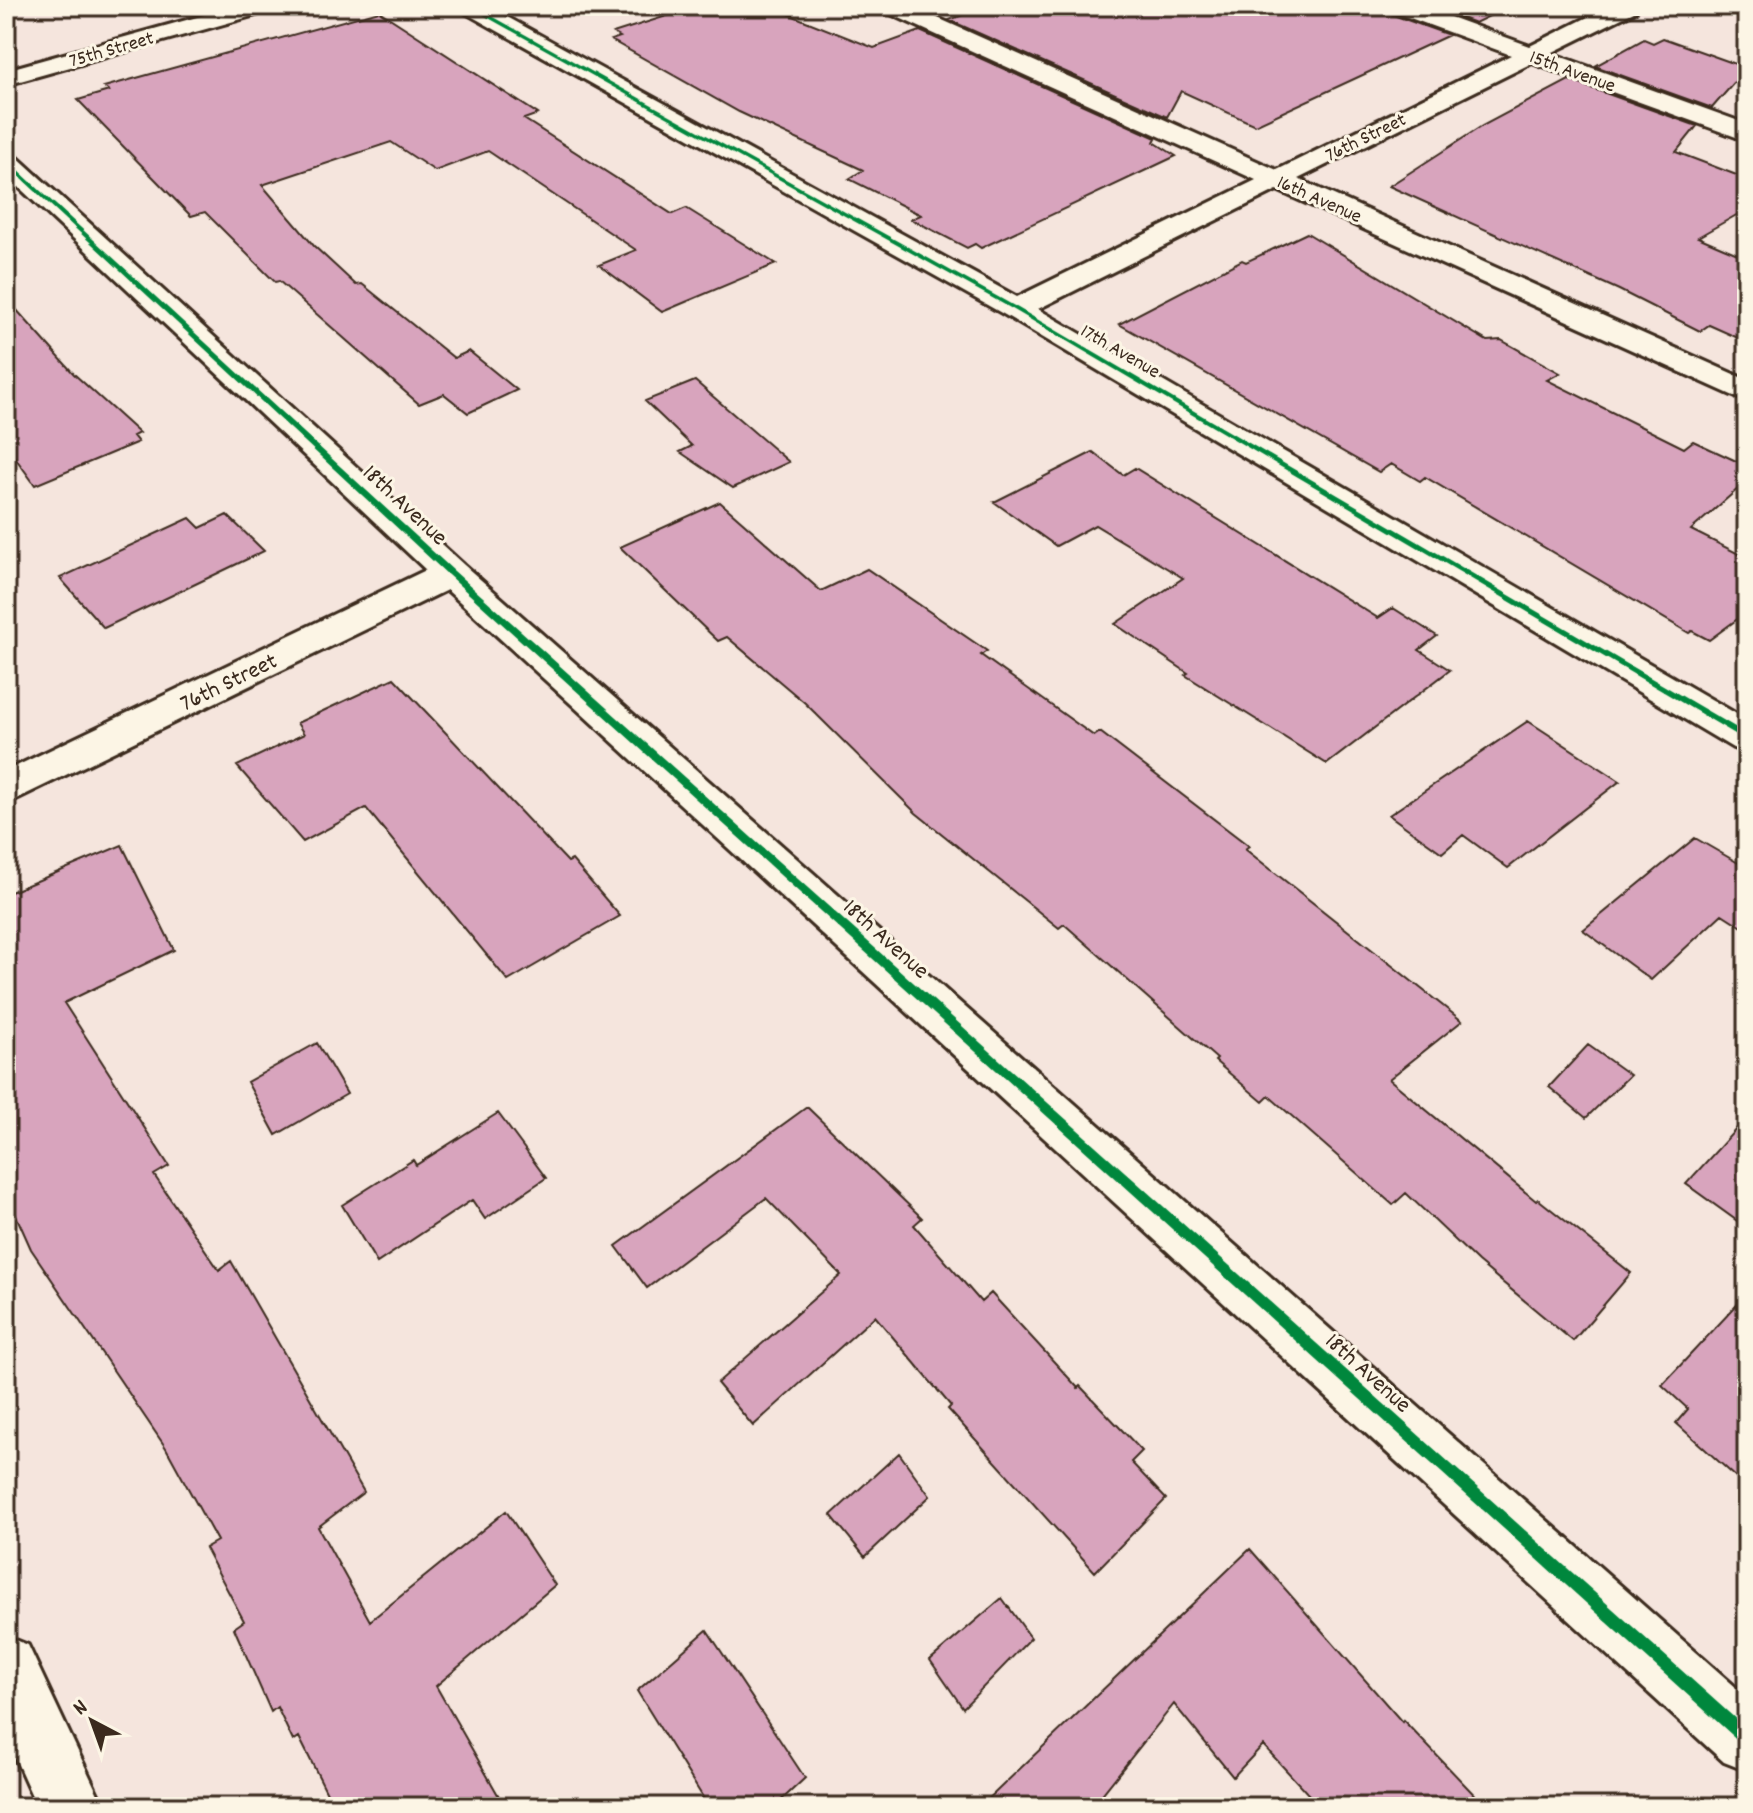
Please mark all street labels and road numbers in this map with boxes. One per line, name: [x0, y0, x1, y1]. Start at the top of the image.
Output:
street label: 75th Street: [66, 25, 157, 76]
street label: 15th Avenue: [1525, 44, 1619, 101]
street label: 76th Street: [1321, 107, 1412, 170]
street label: 16th Avenue: [1272, 170, 1366, 232]
street label: 17th Avenue: [1074, 319, 1165, 387]
street label: 18th Avenue: [354, 458, 454, 555]
street label: 76th Street: [175, 645, 284, 722]
street label: 18th Avenue: [834, 892, 936, 988]
street label: 18th Avenue: [1316, 1326, 1418, 1422]

